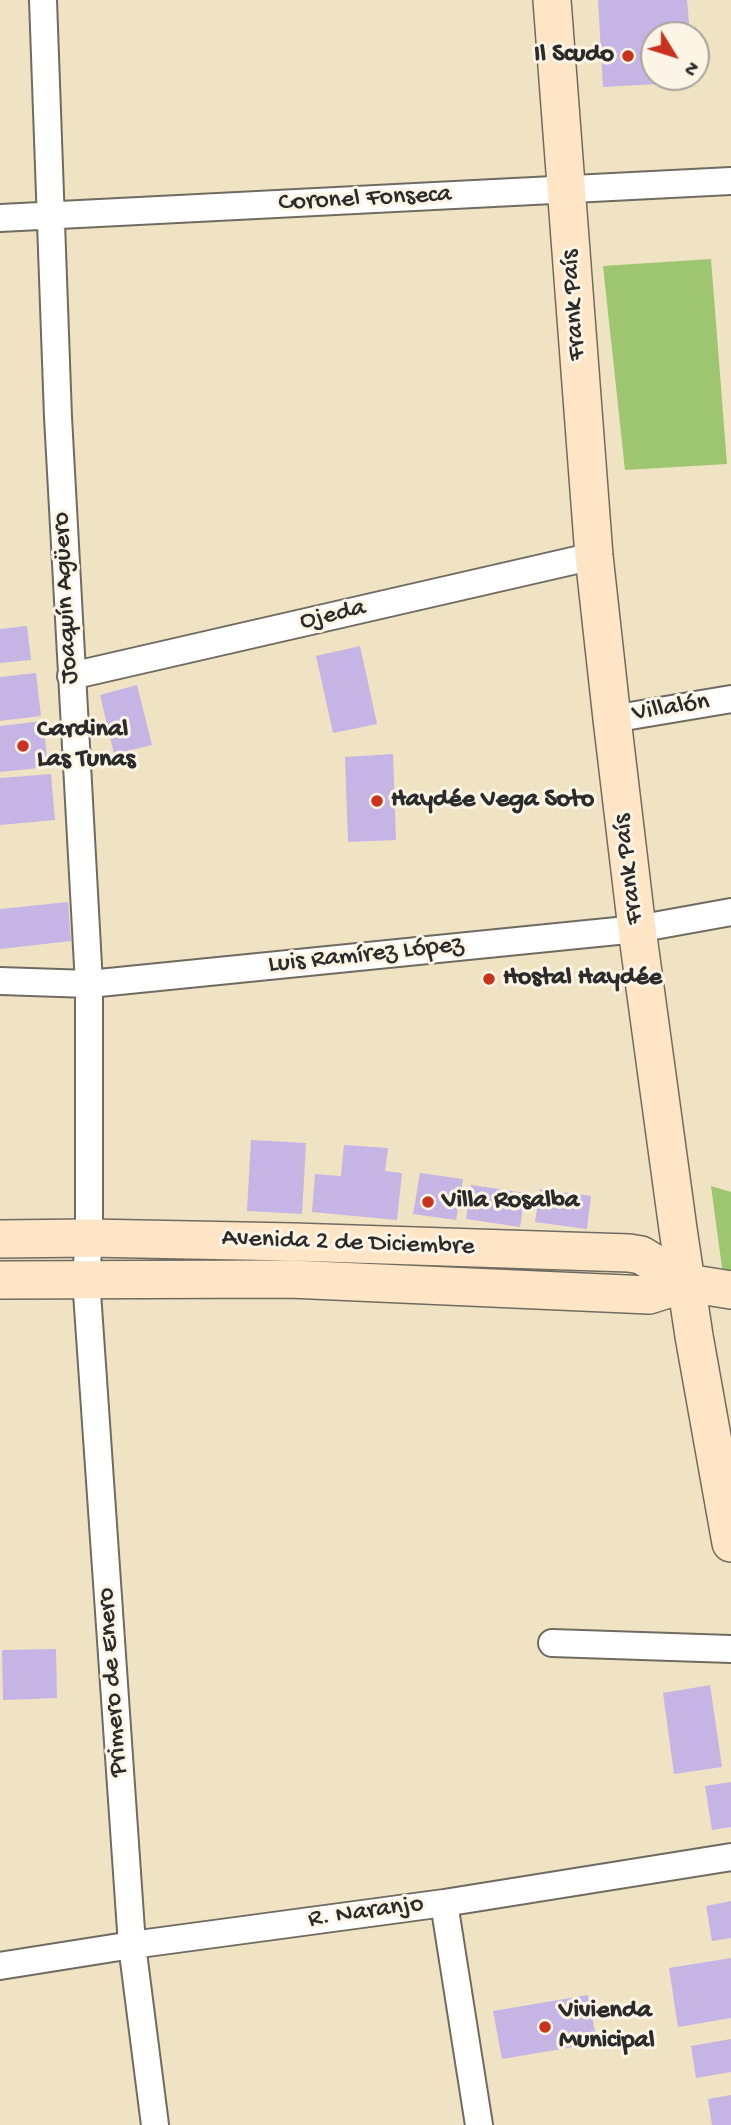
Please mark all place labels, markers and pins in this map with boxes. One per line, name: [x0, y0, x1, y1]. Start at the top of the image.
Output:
place label: Il Scudo: [534, 40, 614, 72]
marker: Il Scudo: [620, 48, 636, 64]
place label: Cardinal Las Tunas: [37, 715, 135, 776]
marker: Cardinal Las Tunas: [15, 738, 31, 754]
place label: Haydée Vega Soto: [391, 785, 594, 817]
marker: Haydée Vega Soto: [369, 793, 385, 809]
place label: Hostal Haydée: [503, 963, 662, 995]
marker: Hostal Haydée: [481, 971, 497, 987]
place label: Villa Rosalba: [442, 1186, 579, 1218]
marker: Villa Rosalba: [420, 1194, 436, 1210]
place label: Vivienda Municipal: [559, 1996, 655, 2058]
marker: Vivienda Municipal: [537, 2019, 553, 2035]

